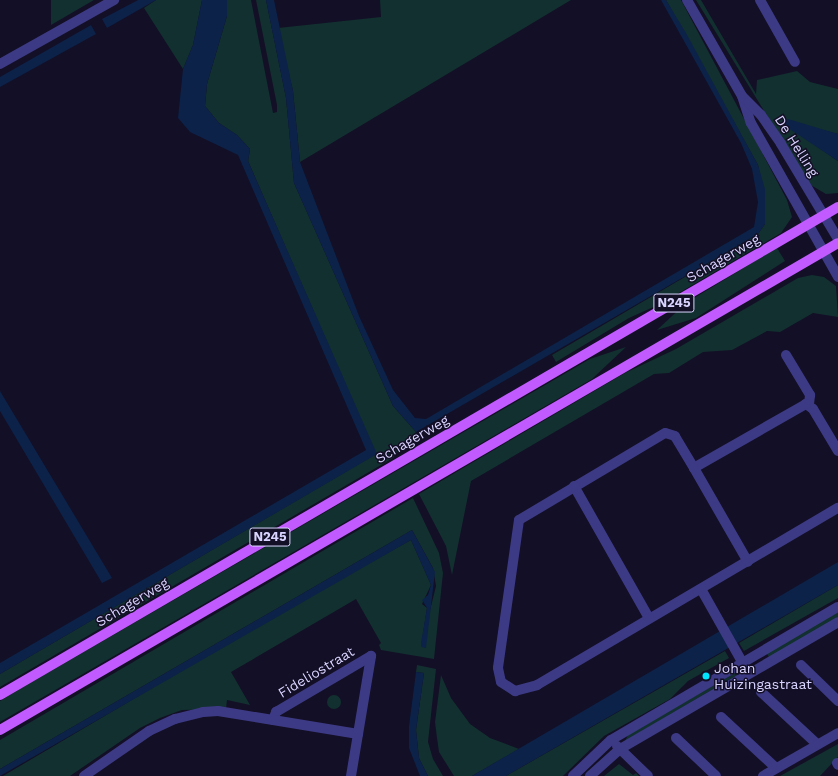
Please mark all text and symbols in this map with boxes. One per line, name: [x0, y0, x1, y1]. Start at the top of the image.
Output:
street label: De Helling: [771, 112, 823, 180]
street label: Schagerweg: [683, 230, 763, 286]
road number: N245: [653, 292, 695, 314]
street label: Schagerweg: [372, 411, 452, 467]
road number: N245: [249, 526, 291, 548]
street label: Schagerweg: [93, 574, 171, 630]
street label: Fideliostraat: [275, 643, 357, 701]
place label: Johan Huizingastraat: [714, 660, 812, 692]
marker: Johan Huizingastraat: [701, 671, 711, 681]

